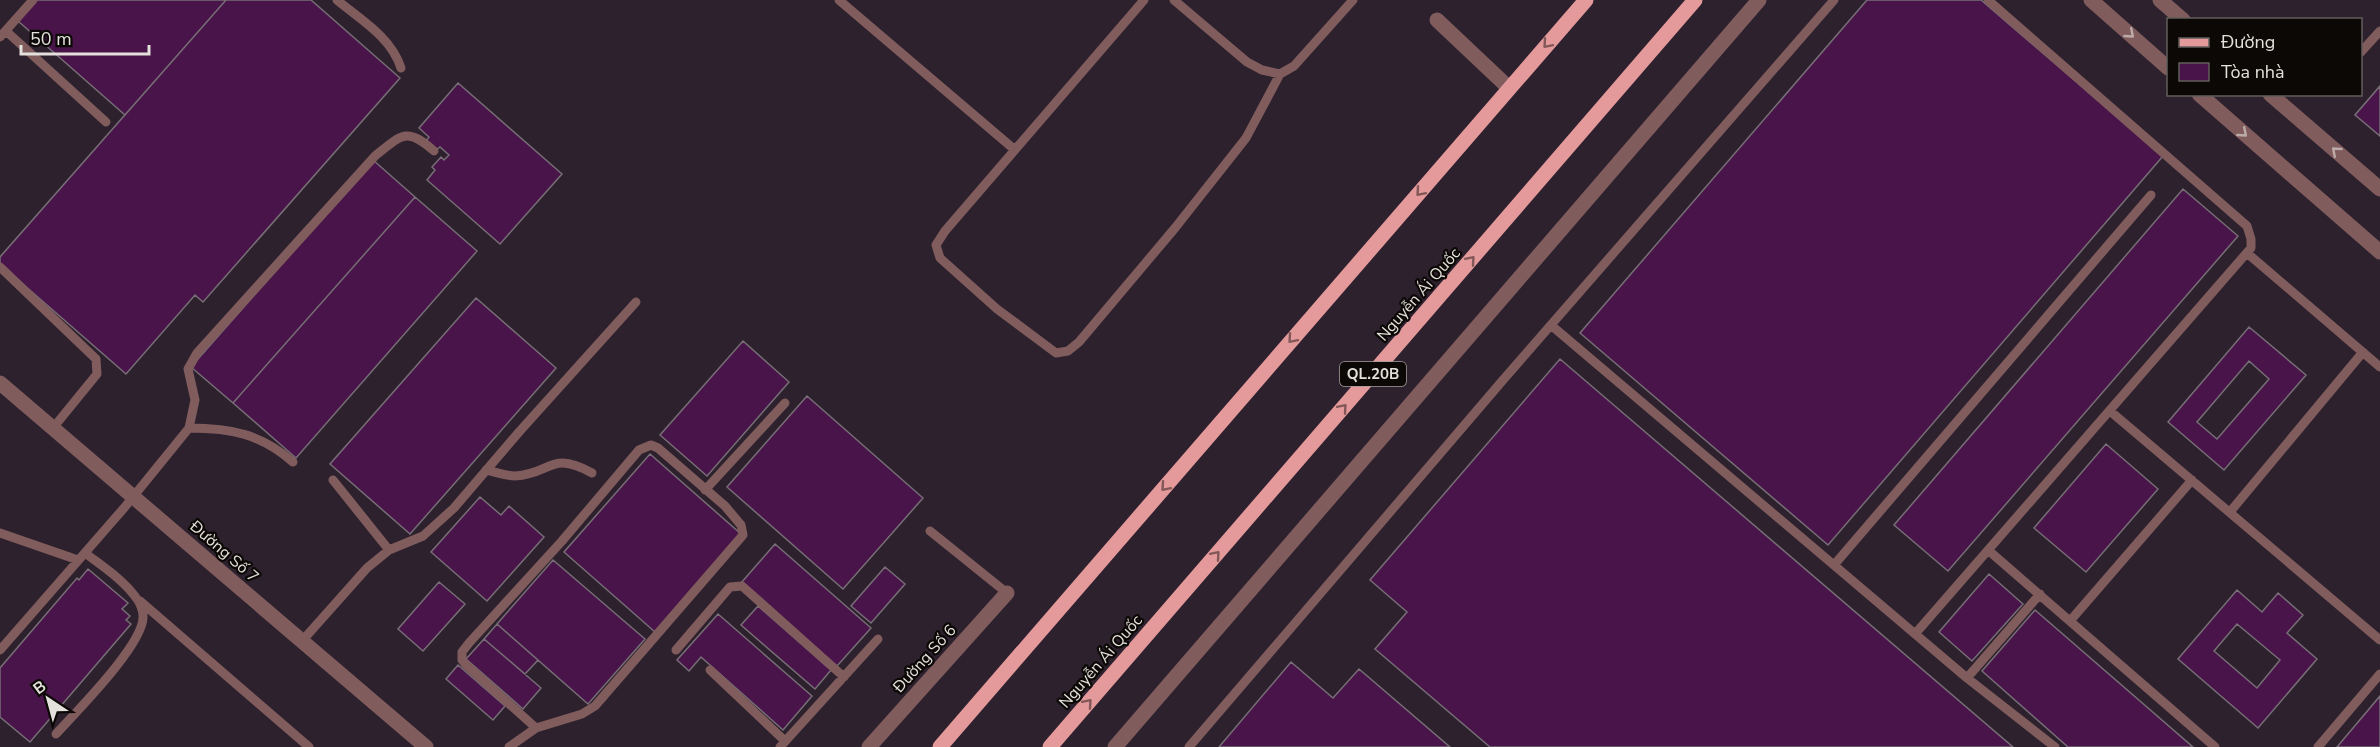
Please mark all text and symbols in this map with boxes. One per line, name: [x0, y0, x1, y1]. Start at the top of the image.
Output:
scale bar: [21, 18, 148, 56]
legend: [2167, 18, 2362, 96]
text: 50 m: [30, 27, 72, 51]
one-way arrow: [2123, 27, 2134, 38]
text: Đường: [2220, 30, 2275, 54]
one-way arrow: [1543, 37, 1554, 48]
text: Tòa nhà: [2221, 60, 2285, 84]
one-way arrow: [2237, 126, 2247, 137]
one-way arrow: [2332, 147, 2343, 158]
one-way arrow: [1416, 185, 1427, 196]
street label: Nguyễn Ái Quốc: [1372, 243, 1466, 346]
one-way arrow: [1463, 256, 1474, 267]
one-way arrow: [1288, 332, 1299, 343]
road number: QL.20B: [1340, 362, 1406, 386]
one-way arrow: [1336, 404, 1347, 415]
one-way arrow: [1161, 480, 1172, 491]
street label: Đường Số 7: [184, 515, 264, 588]
one-way arrow: [1208, 551, 1219, 562]
street label: Nguyễn Ái Quốc: [1054, 610, 1148, 713]
street label: Đường Số 6: [888, 620, 961, 698]
north arrow: [18, 669, 78, 729]
text: B: [29, 676, 51, 700]
one-way arrow: [1081, 699, 1092, 710]

